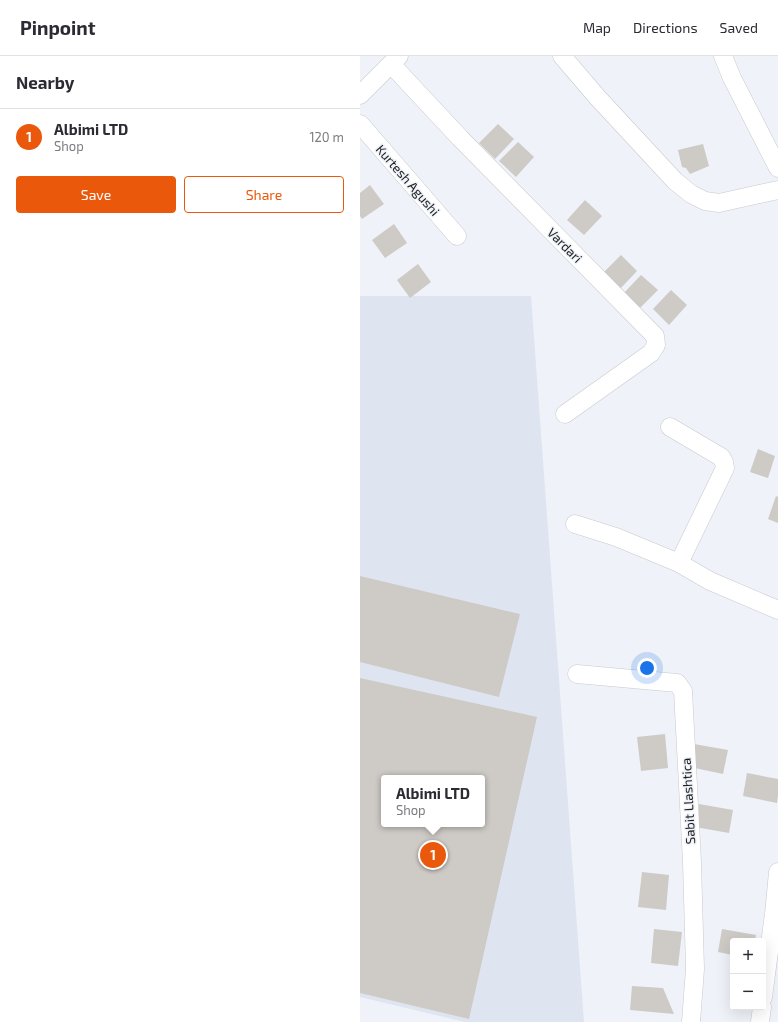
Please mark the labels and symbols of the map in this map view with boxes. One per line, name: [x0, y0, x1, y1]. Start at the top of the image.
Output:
street label: Kurtesh Agushi: [373, 141, 443, 219]
street label: Vardari: [544, 224, 586, 266]
your location: [637, 658, 657, 678]
street label: Sabit Llashtica: [678, 757, 698, 845]
pin: 1: [420, 840, 446, 870]

